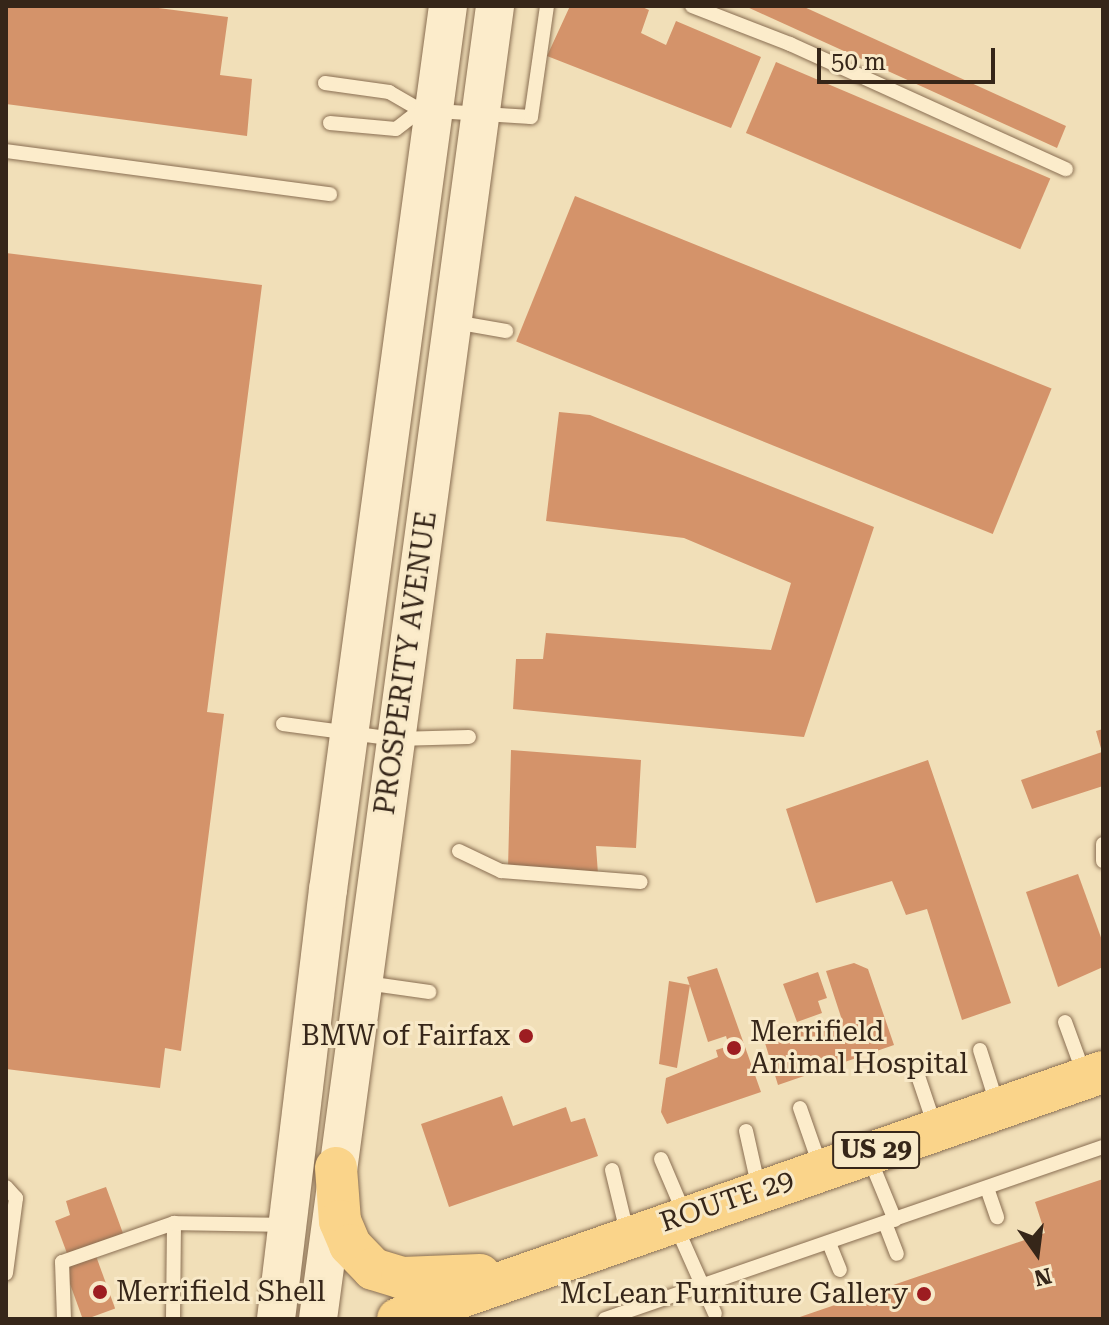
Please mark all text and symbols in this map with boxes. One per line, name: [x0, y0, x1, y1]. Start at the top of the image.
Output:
scale bar: [821, 32, 999, 82]
text: 50 m: [831, 48, 886, 76]
street label: PROSPERITY AVENUE: [368, 509, 444, 817]
place label: Merrifield Animal Hospital: [750, 1015, 968, 1081]
place label: BMW of Fairfax: [301, 1019, 510, 1053]
marker: BMW of Fairfax: [517, 1027, 535, 1045]
marker: Merrifield Animal Hospital: [725, 1039, 743, 1057]
road number: US 29: [832, 1128, 920, 1172]
street label: ROUTE 29: [656, 1162, 798, 1240]
north arrow: [997, 1213, 1077, 1293]
text: N: [1032, 1263, 1054, 1291]
place label: Merrifield Shell: [116, 1275, 325, 1309]
place label: McLean Furniture Gallery: [560, 1277, 908, 1311]
marker: Merrifield Shell: [91, 1283, 109, 1301]
marker: McLean Furniture Gallery: [915, 1285, 933, 1303]

